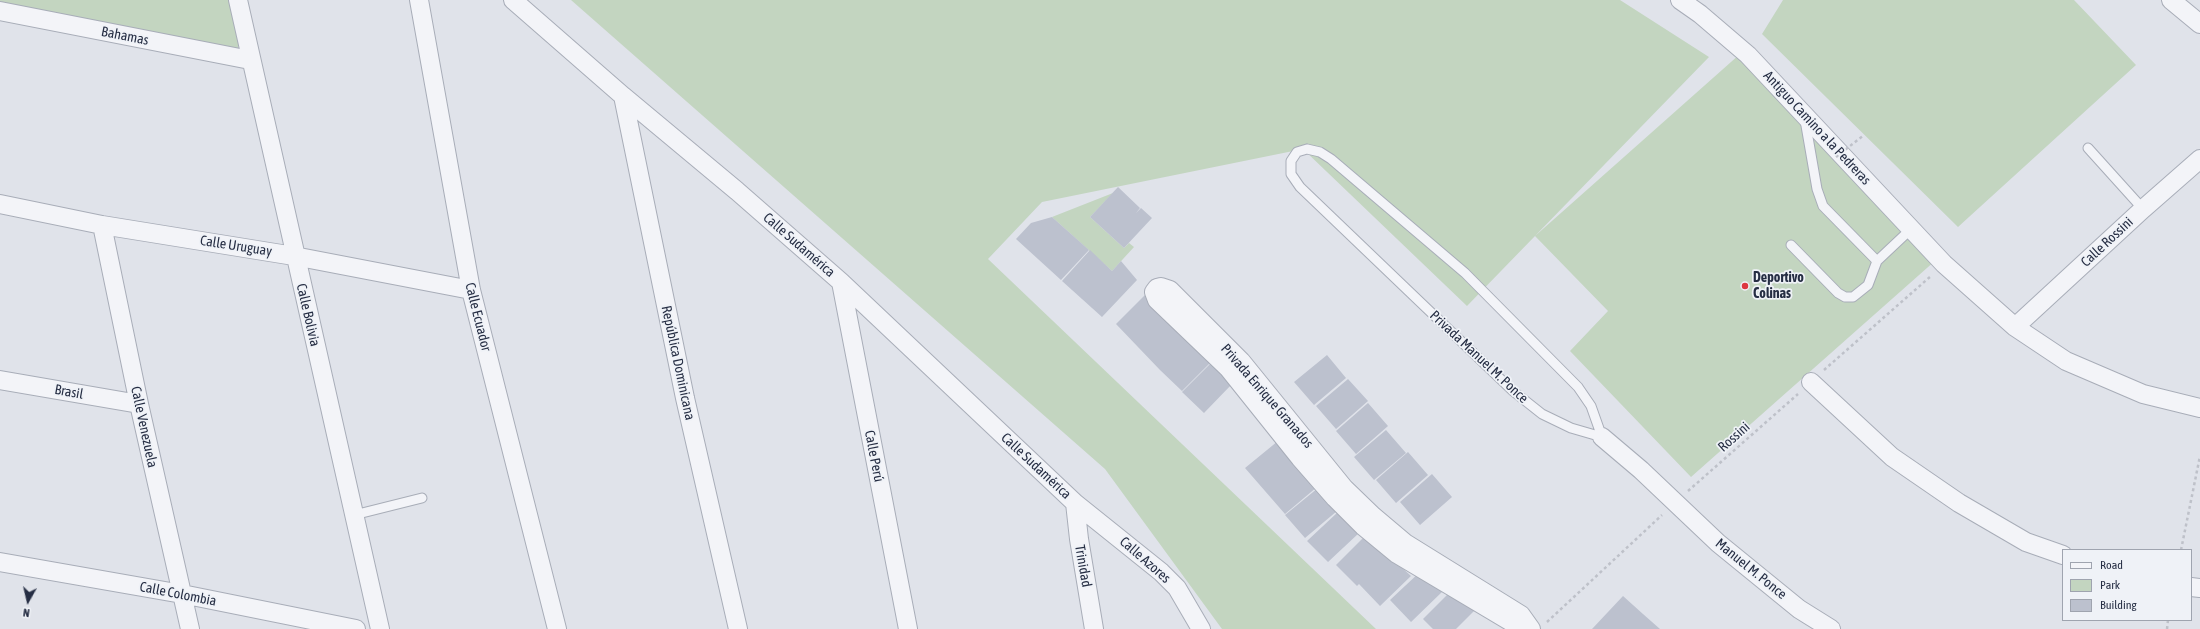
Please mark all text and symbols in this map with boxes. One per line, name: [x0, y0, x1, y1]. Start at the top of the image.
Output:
street label: Bahamas: [100, 23, 150, 49]
street label: Antiguo Camino a la Pedreras: [1760, 68, 1874, 188]
street label: Calle Sudamérica: [760, 209, 838, 281]
street label: Calle Rossini: [2077, 214, 2137, 270]
street label: Calle Uruguay: [199, 232, 273, 260]
place label: Deportivo Colinas: [1753, 270, 1804, 302]
street label: Calle Ecuador: [461, 281, 495, 353]
marker: Deportivo Colinas: [1740, 281, 1750, 291]
street label: Calle Bolivia: [293, 282, 323, 348]
street label: República Dominicana: [658, 304, 698, 422]
street label: Privada Manuel M. Ponce: [1426, 307, 1532, 407]
street label: Privada Enrique Granados: [1217, 341, 1317, 451]
street label: Brasil: [53, 381, 85, 403]
street label: Calle Venezuela: [127, 385, 161, 469]
street label: Rossini: [1715, 418, 1753, 456]
street label: Calle Perú: [861, 429, 887, 483]
street label: Calle Sudamérica: [997, 429, 1075, 503]
street label: Calle Azores: [1116, 533, 1174, 587]
street label: Manuel M. Ponce: [1712, 535, 1790, 603]
street label: Trinidad: [1071, 544, 1095, 588]
legend: [2062, 549, 2192, 621]
text: Road: [2100, 558, 2123, 572]
street label: Calle Colombia: [138, 578, 218, 610]
text: Park: [2100, 578, 2120, 592]
north arrow: [8, 581, 48, 621]
text: Building: [2100, 598, 2137, 612]
text: N: [22, 606, 30, 619]

